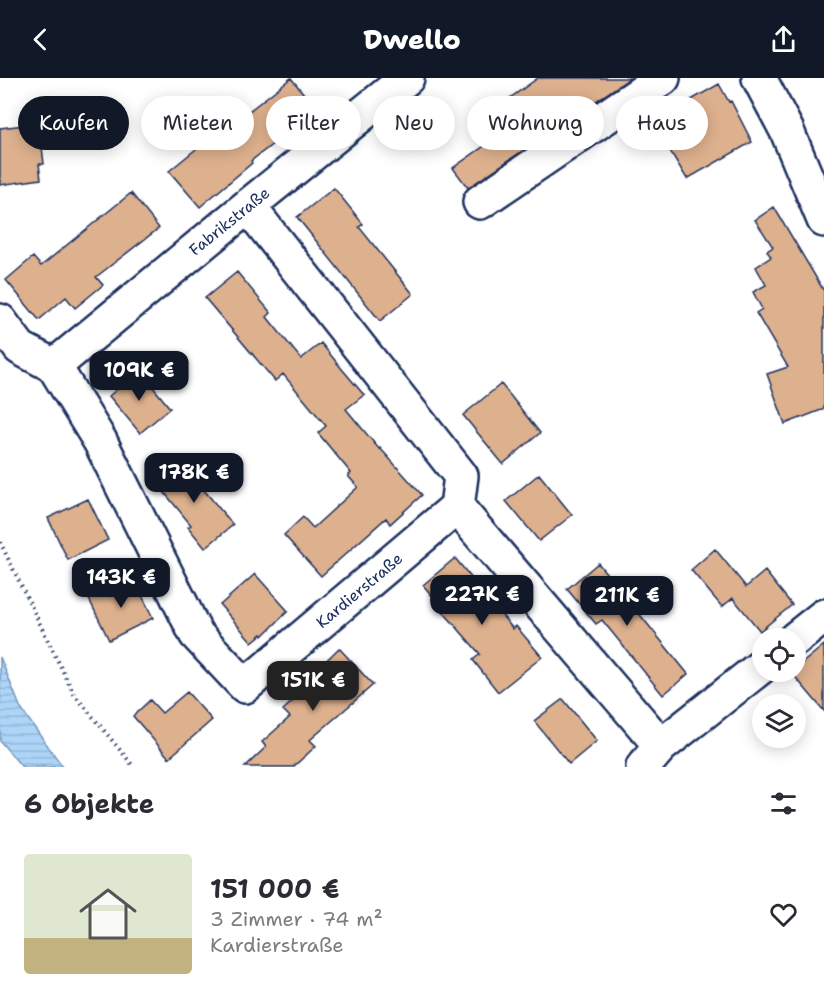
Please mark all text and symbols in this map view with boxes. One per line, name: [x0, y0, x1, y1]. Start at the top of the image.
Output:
text: Dwello: [363, 21, 461, 58]
icon: back: [24, 23, 57, 56]
icon: share: [767, 23, 800, 56]
chip: Kaufen: [18, 96, 129, 150]
chip: Mieten: [141, 96, 254, 150]
chip: Filter: [266, 96, 361, 150]
chip: Neu: [373, 96, 455, 150]
chip: Wohnung: [467, 96, 604, 150]
chip: Haus: [616, 96, 708, 150]
street label: Fabrikstraße: [185, 182, 274, 260]
pin: 109K €: [90, 351, 188, 402]
text: 109K €: [104, 357, 174, 383]
pin: 178K €: [145, 453, 243, 504]
text: 178K €: [158, 459, 230, 485]
street label: Kardierstraße: [312, 548, 407, 633]
pin: 143K €: [72, 558, 170, 609]
text: 143K €: [86, 564, 156, 590]
pin: 227K €: [433, 575, 531, 626]
pin: 211K €: [578, 576, 676, 627]
text: 227K €: [444, 581, 520, 607]
text: 211K €: [594, 582, 660, 608]
map controls: [752, 628, 806, 748]
button: locate: [752, 628, 806, 682]
pin: 151K €: [264, 661, 362, 712]
text: 151K €: [281, 667, 345, 693]
button: layers: [752, 694, 806, 748]
text: 6 Objekte: [24, 786, 154, 821]
icon: filters: [767, 787, 800, 820]
text: 151 000 €: [210, 871, 339, 906]
icon: home: [72, 878, 144, 950]
icon: heart: [767, 898, 800, 931]
text: 3 Zimmer · 74 m²: [210, 906, 383, 932]
text: Kardierstraße: [210, 932, 344, 958]

